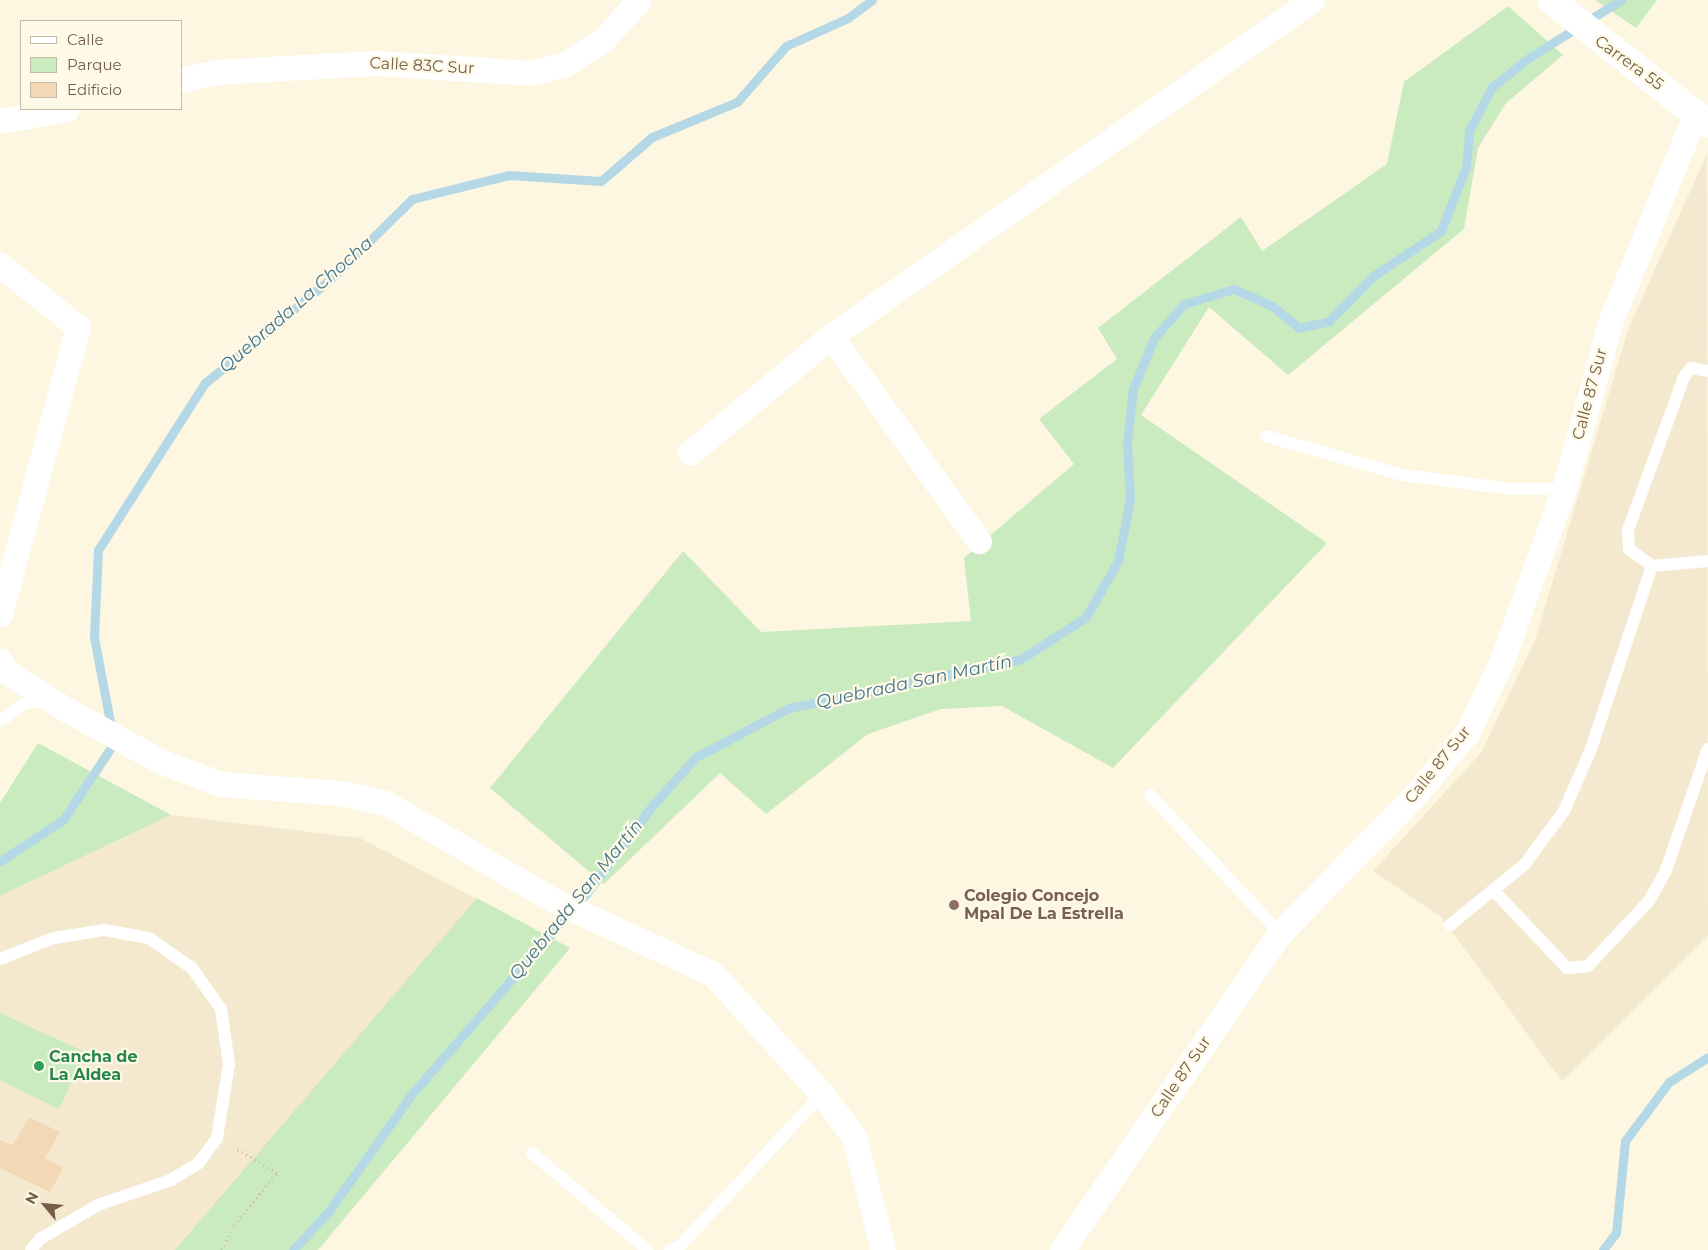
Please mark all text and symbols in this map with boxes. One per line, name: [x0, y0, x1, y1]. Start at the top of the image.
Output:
legend: [20, 20, 182, 110]
text: Calle: [67, 30, 104, 49]
street label: Carrera 55: [1591, 32, 1667, 94]
street label: Calle 83C Sur: [369, 54, 475, 78]
text: Parque: [67, 55, 122, 74]
text: Edificio: [67, 80, 122, 99]
water label: Quebrada La Chocha: [215, 232, 377, 378]
street label: Calle 87 Sur: [1569, 346, 1611, 442]
water label: Quebrada San Martín: [814, 651, 1014, 713]
street label: Calle 87 Sur: [1401, 722, 1475, 808]
water label: Quebrada San Martín: [505, 816, 647, 984]
place label: Colegio Concejo Mpal De La Estrella: [964, 886, 1124, 924]
marker: Colegio Concejo Mpal De La Estrella: [948, 899, 960, 911]
street label: Calle 87 Sur: [1147, 1033, 1215, 1121]
place label: Cancha de La Aldea: [49, 1047, 138, 1085]
marker: Cancha de La Aldea: [33, 1060, 45, 1072]
north arrow: [20, 1180, 70, 1230]
text: N: [21, 1189, 42, 1207]

